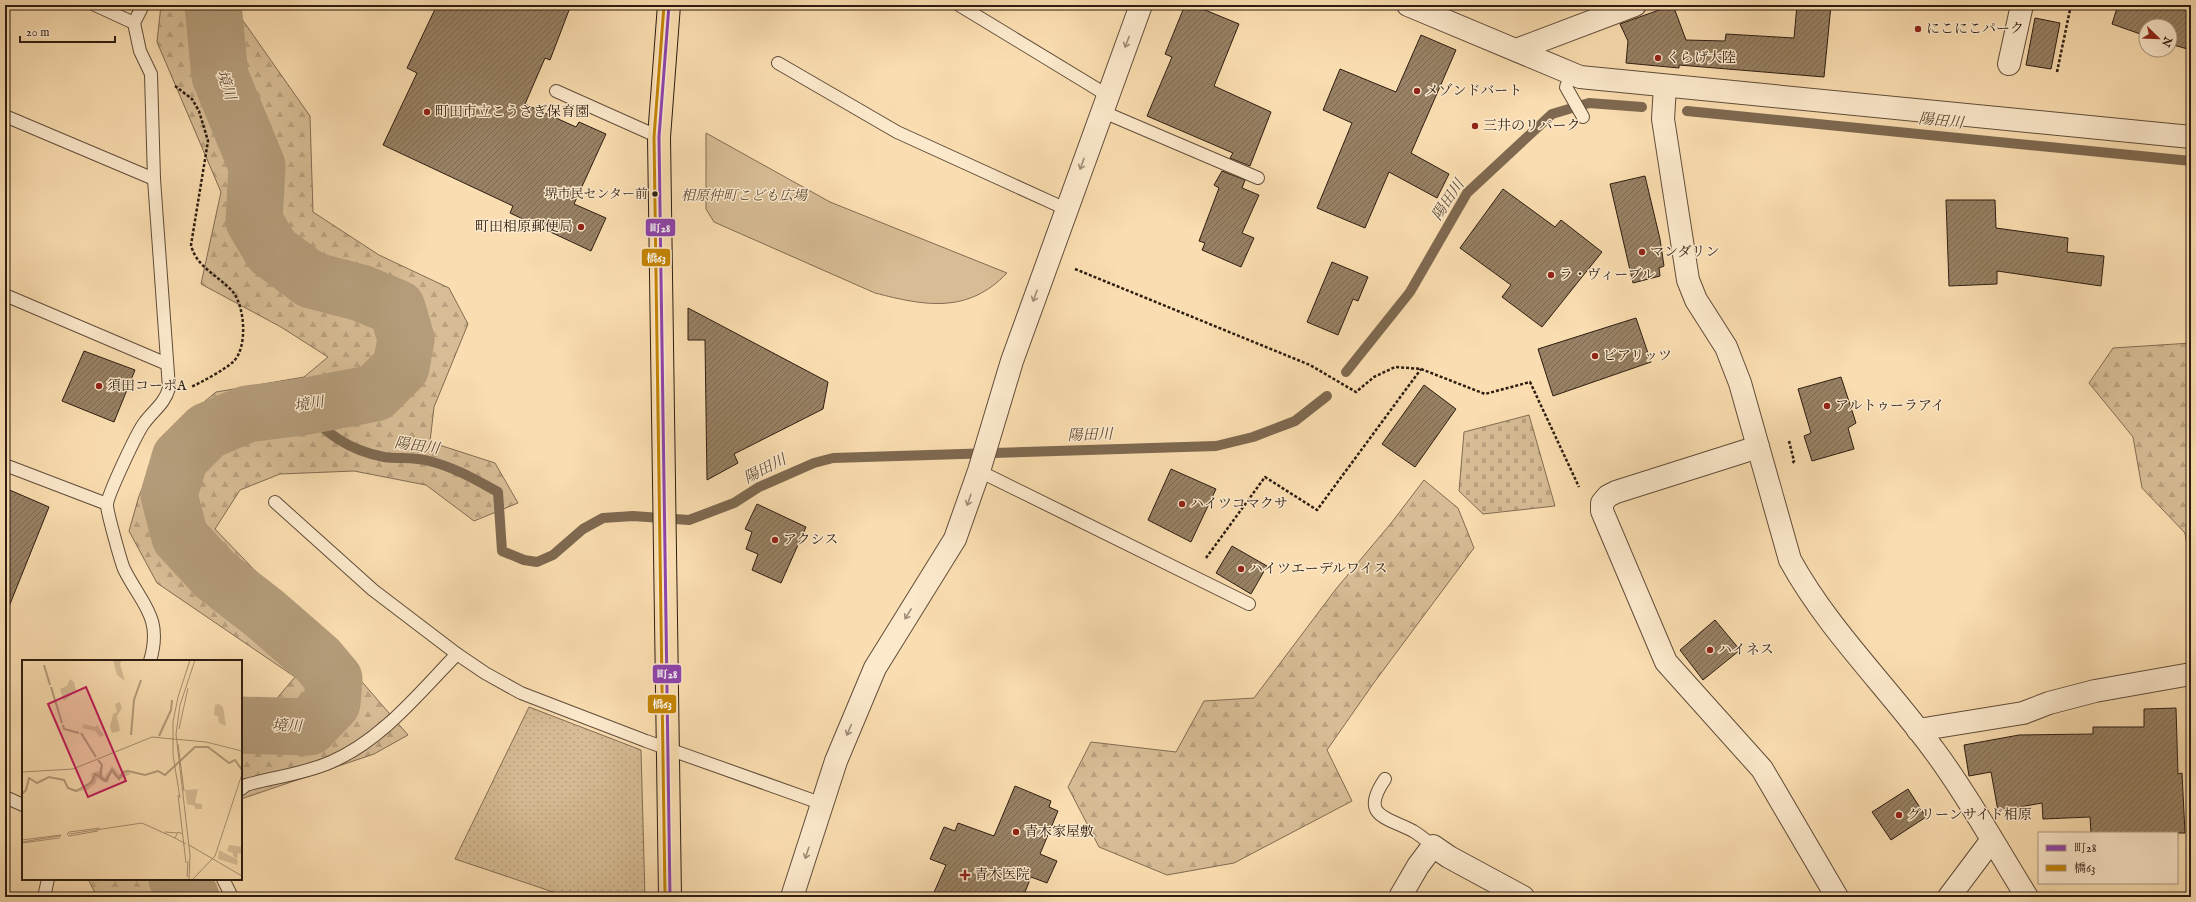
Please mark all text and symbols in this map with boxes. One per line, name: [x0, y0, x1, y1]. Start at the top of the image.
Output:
scale bar: [20, 18, 115, 44]
north arrow: [2138, 18, 2178, 58]
place label: にこにこパーク: [1926, 20, 2024, 38]
marker: にこにこパーク: [1913, 24, 1923, 34]
text: 20 m: [26, 25, 49, 40]
text: N: [2158, 33, 2175, 49]
one-way arrow: [1122, 35, 1130, 47]
place label: くらげ大陸: [1666, 49, 1736, 67]
marker: くらげ大陸: [1653, 53, 1663, 63]
water label: 境川: [212, 68, 240, 104]
place label: メゾンドバート: [1425, 82, 1522, 100]
marker: メゾンドバート: [1412, 86, 1422, 96]
place label: 町田市立こうさぎ保育園: [435, 103, 589, 121]
marker: 町田市立こうさぎ保育園: [422, 107, 432, 117]
water label: 陽田川: [1918, 109, 1966, 133]
place label: 三井のリパーク: [1483, 117, 1581, 135]
marker: 三井のリパーク: [1470, 121, 1480, 131]
one-way arrow: [1078, 157, 1086, 169]
water label: 陽田川: [1428, 174, 1470, 224]
place label: 堺市民センター前: [545, 186, 648, 203]
park label: 相原仲町こども広場: [681, 187, 809, 205]
marker: 堺市民センター前: [650, 189, 660, 199]
place label: 町田相原郵便局: [475, 218, 573, 236]
line badge: 町28: [645, 218, 676, 237]
marker: 町田相原郵便局: [576, 222, 586, 232]
text: 町28: [650, 222, 670, 236]
place label: マンダリン: [1650, 243, 1719, 261]
marker: マンダリン: [1637, 247, 1647, 257]
line badge: 橋63: [641, 248, 671, 267]
text: 橋63: [646, 252, 666, 266]
place label: ラ・ヴィーブル: [1559, 266, 1655, 284]
marker: ラ・ヴィーブル: [1546, 270, 1556, 280]
one-way arrow: [1031, 289, 1038, 302]
place label: ビアリッツ: [1603, 347, 1672, 365]
marker: ビアリッツ: [1590, 351, 1600, 361]
place label: 須田コーポA: [107, 377, 187, 395]
marker: 須田コーポA: [94, 381, 104, 391]
water label: 境川: [293, 392, 327, 416]
place label: アルトゥーラアイ: [1835, 397, 1945, 415]
marker: アルトゥーラアイ: [1822, 401, 1832, 411]
water label: 陽田川: [1067, 425, 1115, 445]
water label: 陽田川: [393, 433, 443, 459]
water label: 陽田川: [741, 449, 791, 488]
one-way arrow: [965, 494, 972, 507]
place label: ハイツコマクサ: [1190, 495, 1288, 513]
marker: ハイツコマクサ: [1177, 499, 1187, 509]
place label: アクシス: [783, 531, 838, 549]
marker: アクシス: [770, 535, 780, 545]
place label: ハイツエーデルワイス: [1249, 560, 1387, 578]
marker: ハイツエーデルワイス: [1236, 564, 1246, 574]
one-way arrow: [904, 609, 913, 620]
place label: ハイネス: [1718, 641, 1774, 659]
marker: ハイネス: [1705, 645, 1715, 655]
inset map: [22, 660, 242, 880]
line badge: 町28: [652, 664, 682, 684]
text: 町28: [657, 668, 677, 682]
line badge: 橋63: [647, 694, 677, 714]
text: 橋63: [652, 698, 672, 712]
water label: 境川: [272, 716, 304, 736]
one-way arrow: [845, 723, 852, 735]
place label: グリーンサイド相原: [1907, 806, 2032, 824]
marker: グリーンサイド相原: [1894, 810, 1904, 820]
place label: 青木家屋敷: [1024, 823, 1094, 841]
marker: 青木家屋敷: [1011, 827, 1021, 837]
legend: [2038, 832, 2178, 884]
text: 町28: [2074, 841, 2097, 856]
one-way arrow: [803, 846, 810, 859]
text: 橋63: [2074, 861, 2096, 876]
place label: 青木医院: [974, 866, 1030, 884]
marker: 青木医院: [959, 869, 971, 881]

